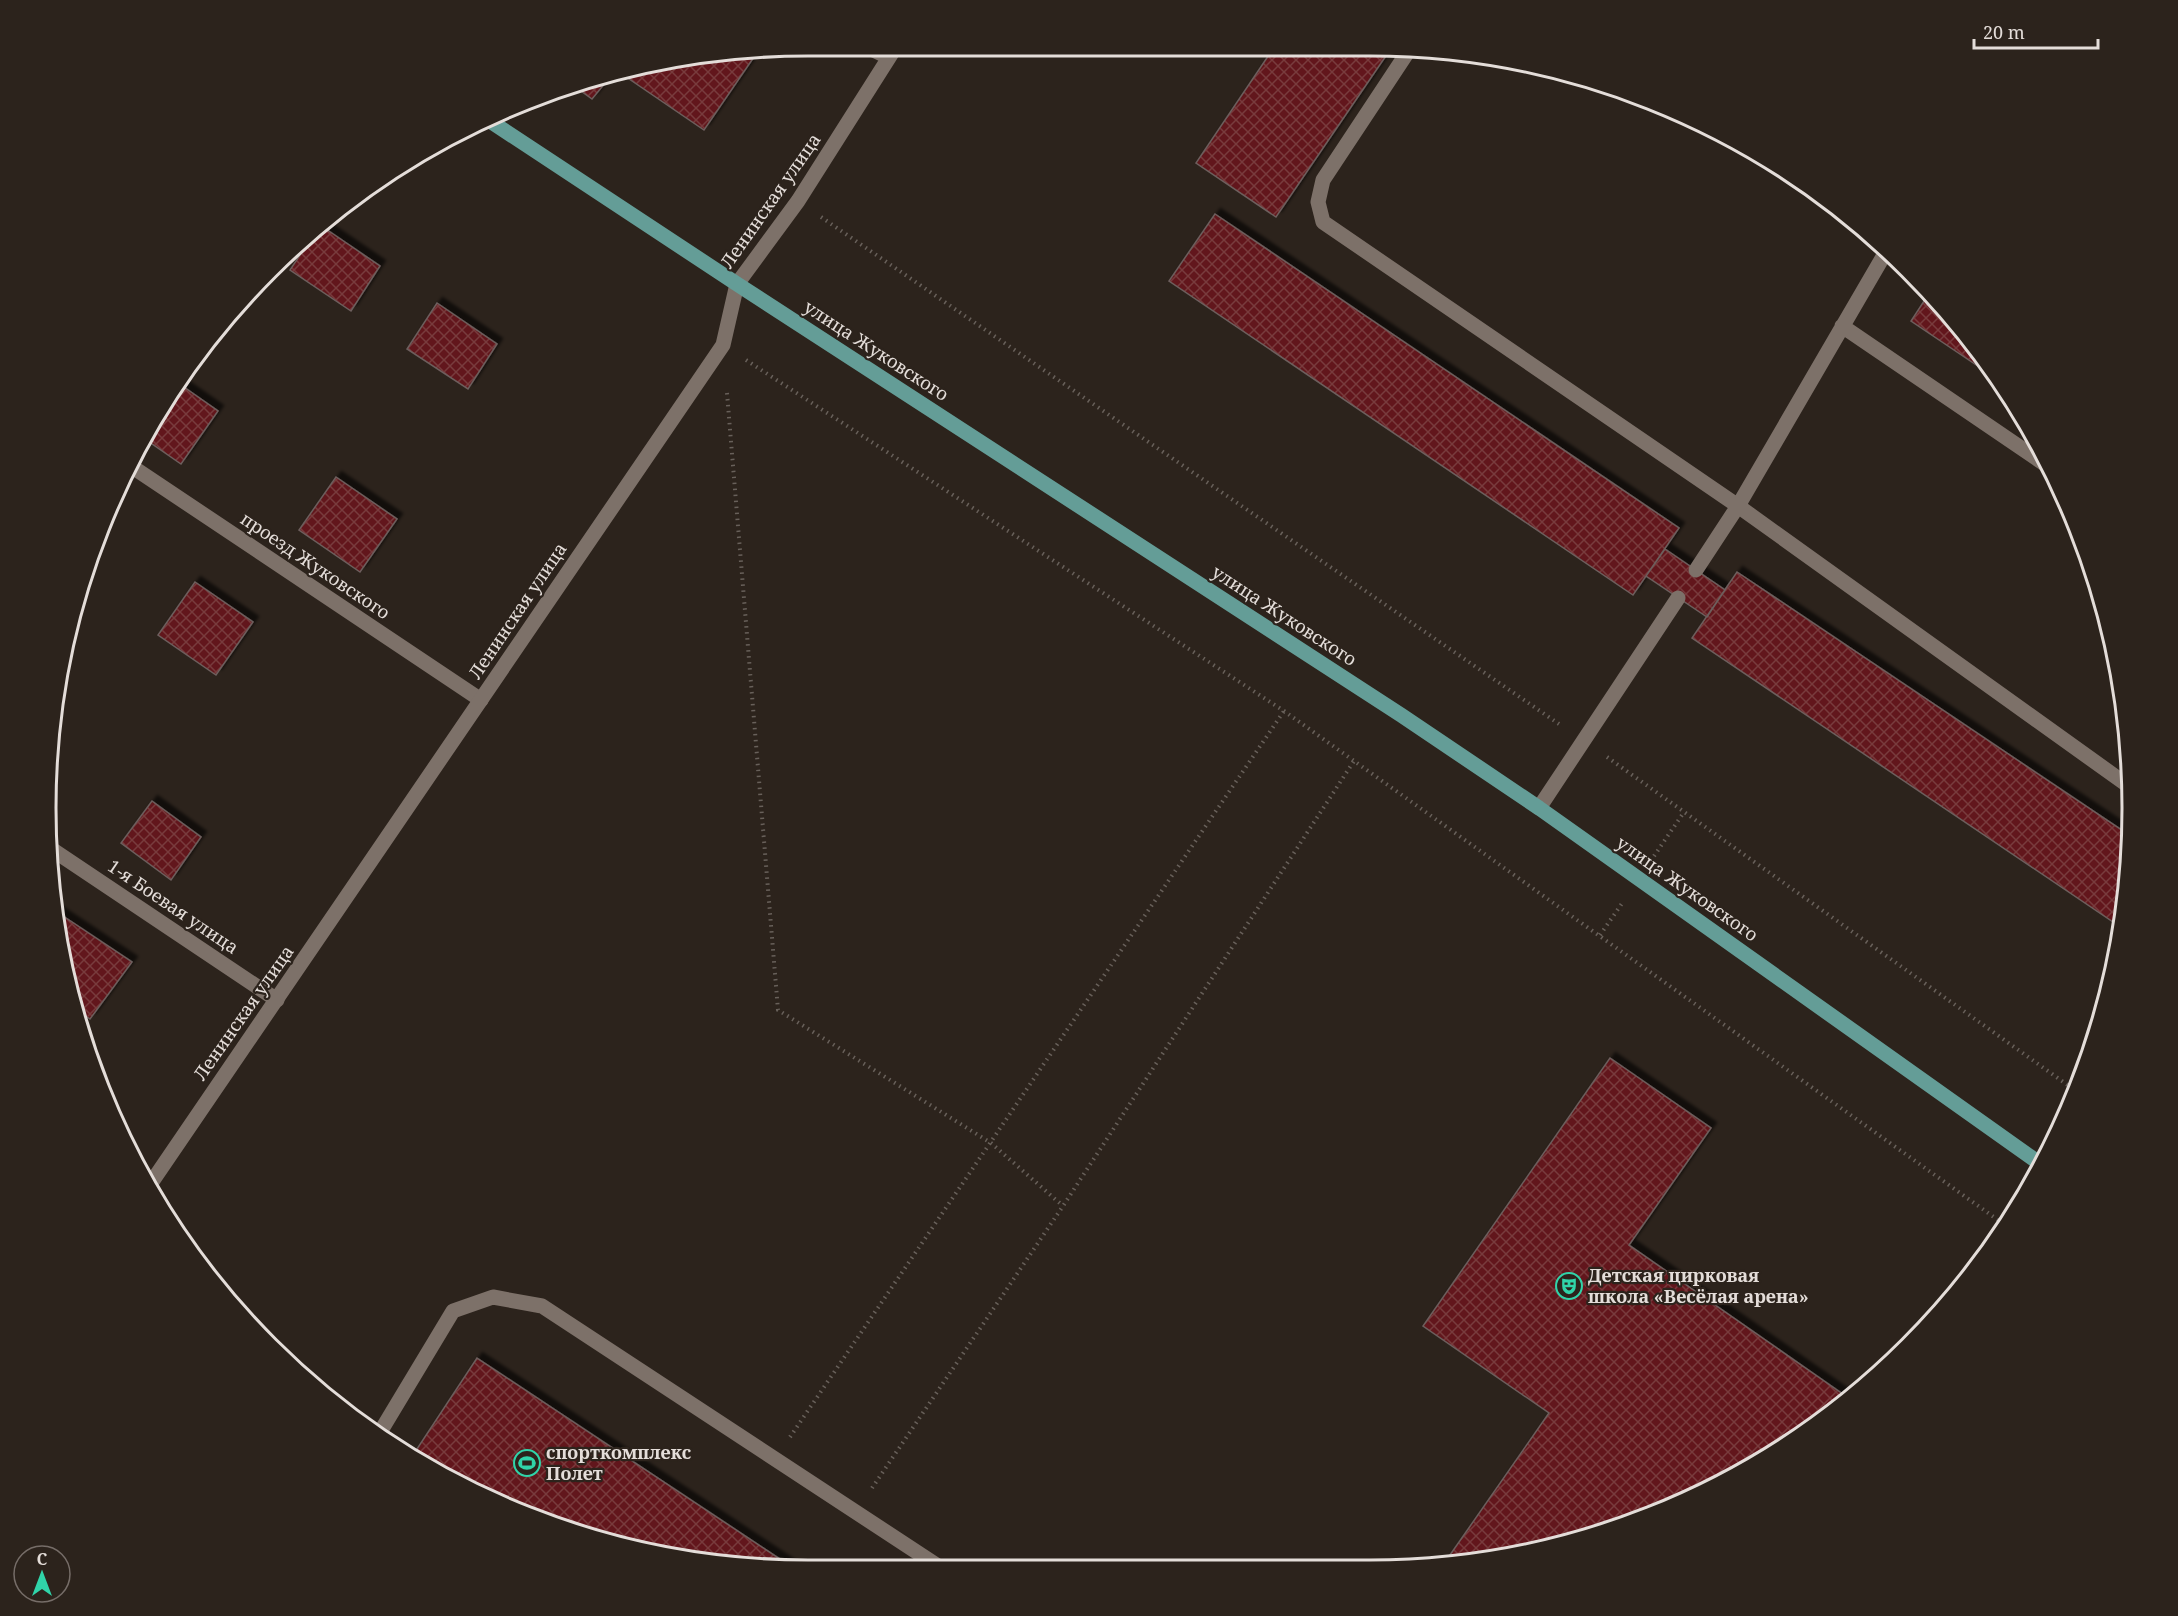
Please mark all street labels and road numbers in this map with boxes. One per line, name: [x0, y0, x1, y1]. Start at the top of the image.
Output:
street label: Ленинская улица: [715, 128, 826, 273]
street label: улица Жуковского: [800, 294, 954, 406]
street label: проезд Жуковского: [236, 506, 395, 624]
street label: Ленинская улица: [463, 538, 572, 683]
street label: улица Жуковского: [1208, 559, 1362, 671]
street label: улица Жуковского: [1612, 830, 1763, 946]
street label: 1-я Боевая улица: [104, 854, 244, 959]
street label: Ленинская улица: [188, 940, 299, 1085]

